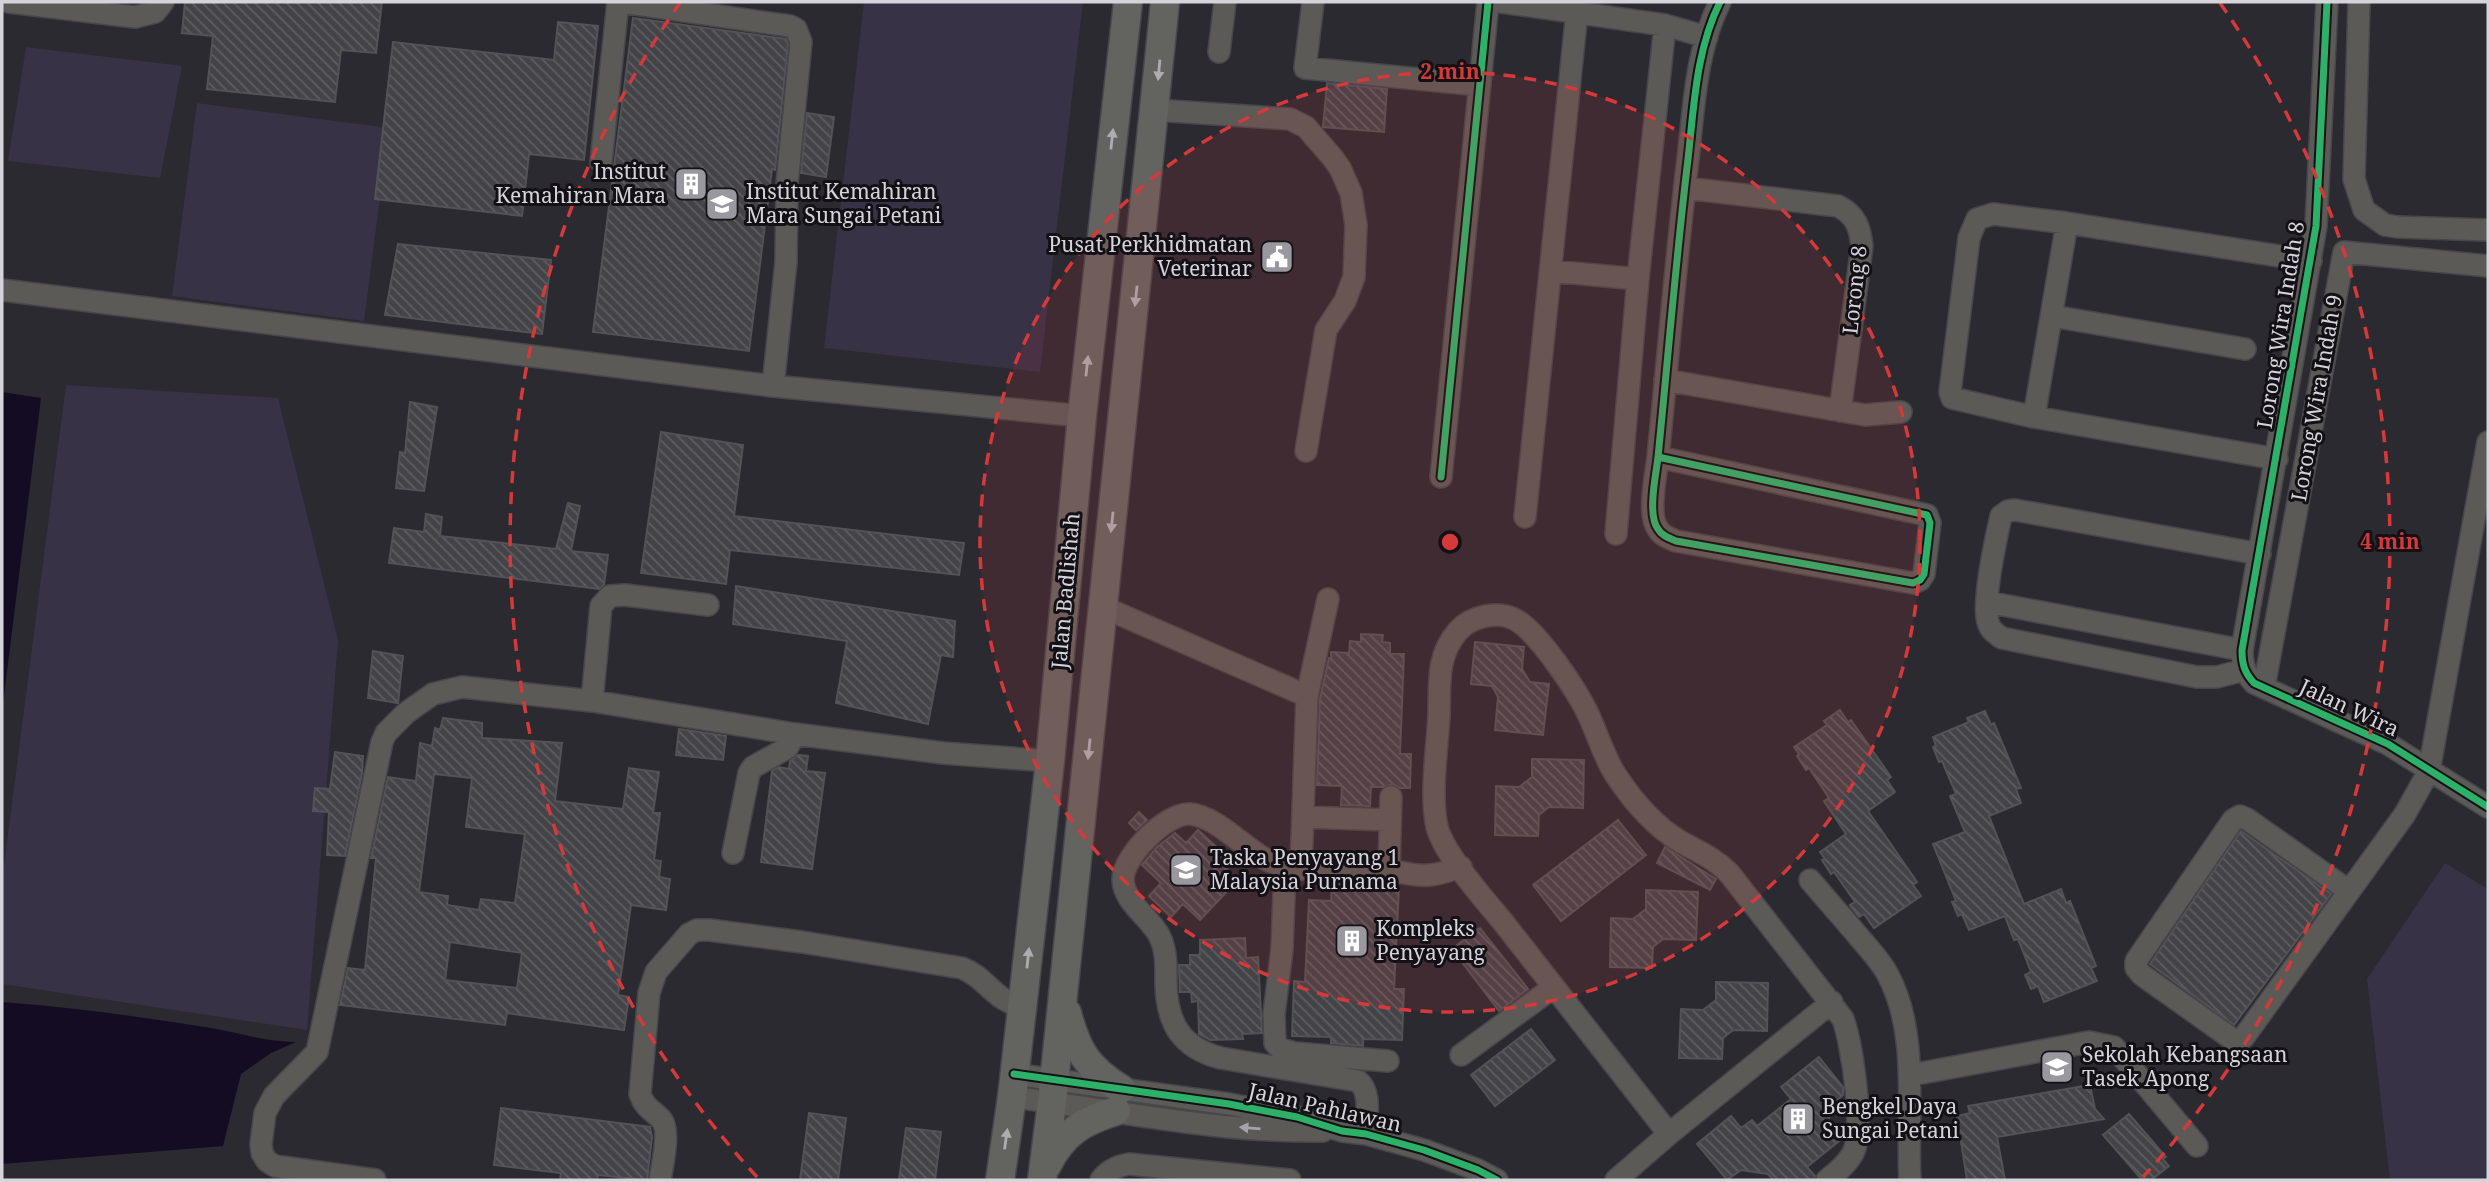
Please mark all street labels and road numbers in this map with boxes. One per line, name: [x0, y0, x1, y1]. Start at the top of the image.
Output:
street label: Lorong Wira Indah 8: [2250, 219, 2310, 430]
street label: Lorong 8: [1835, 244, 1873, 336]
street label: Lorong Wira Indah 9: [2284, 292, 2348, 503]
street label: Jalan Badlishah: [1044, 512, 1086, 671]
street label: Jalan Wira: [2294, 671, 2404, 742]
street label: Jalan Pahlawan: [1245, 1076, 1405, 1138]

